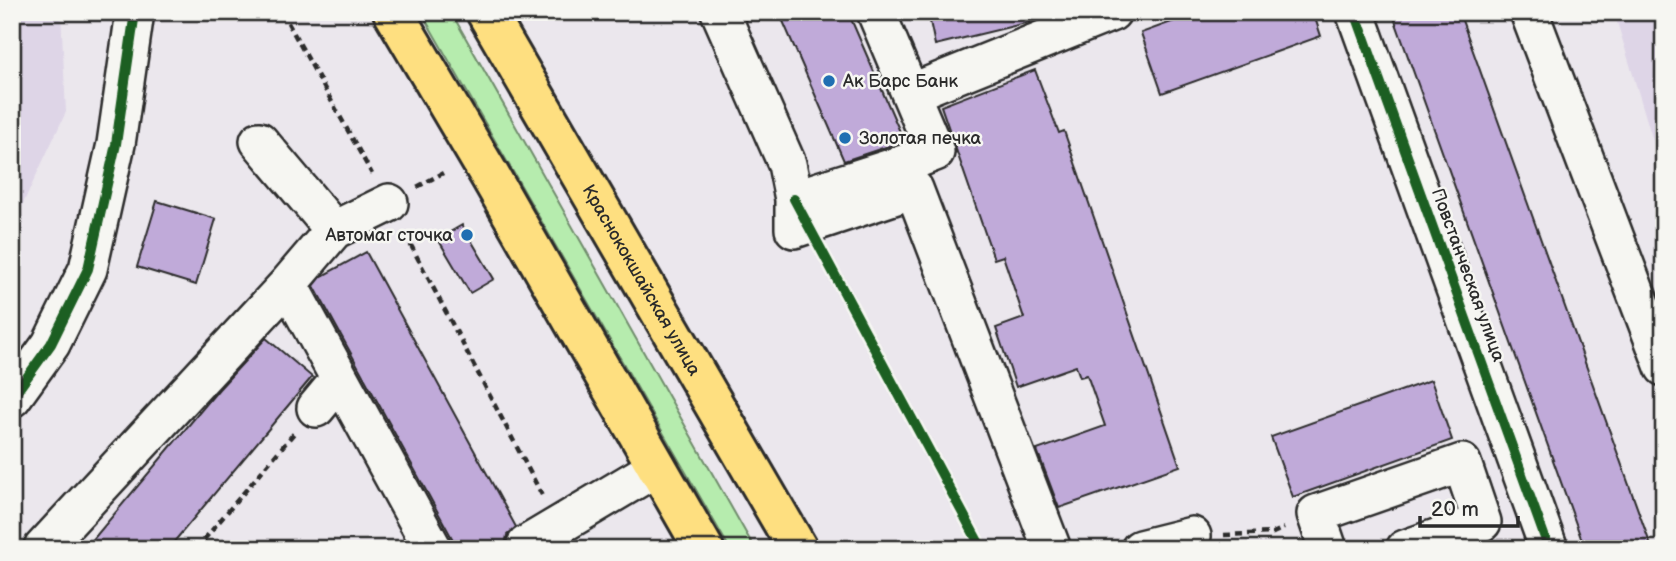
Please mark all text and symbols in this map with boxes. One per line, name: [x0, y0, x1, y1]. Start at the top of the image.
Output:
place label: Ак Барс Банк: [842, 71, 959, 92]
marker: Ак Барс Банк: [821, 73, 837, 89]
place label: Золотая печка: [859, 128, 982, 149]
marker: Золотая печка: [837, 130, 853, 146]
street label: Краснококшайская улица: [578, 181, 706, 380]
street label: Повстанческая улица: [1427, 186, 1509, 365]
place label: Автомаг сточка: [324, 225, 453, 246]
marker: Автомаг сточка: [459, 227, 475, 243]
scale bar: [1420, 484, 1518, 528]
text: 20 m: [1431, 497, 1479, 522]

